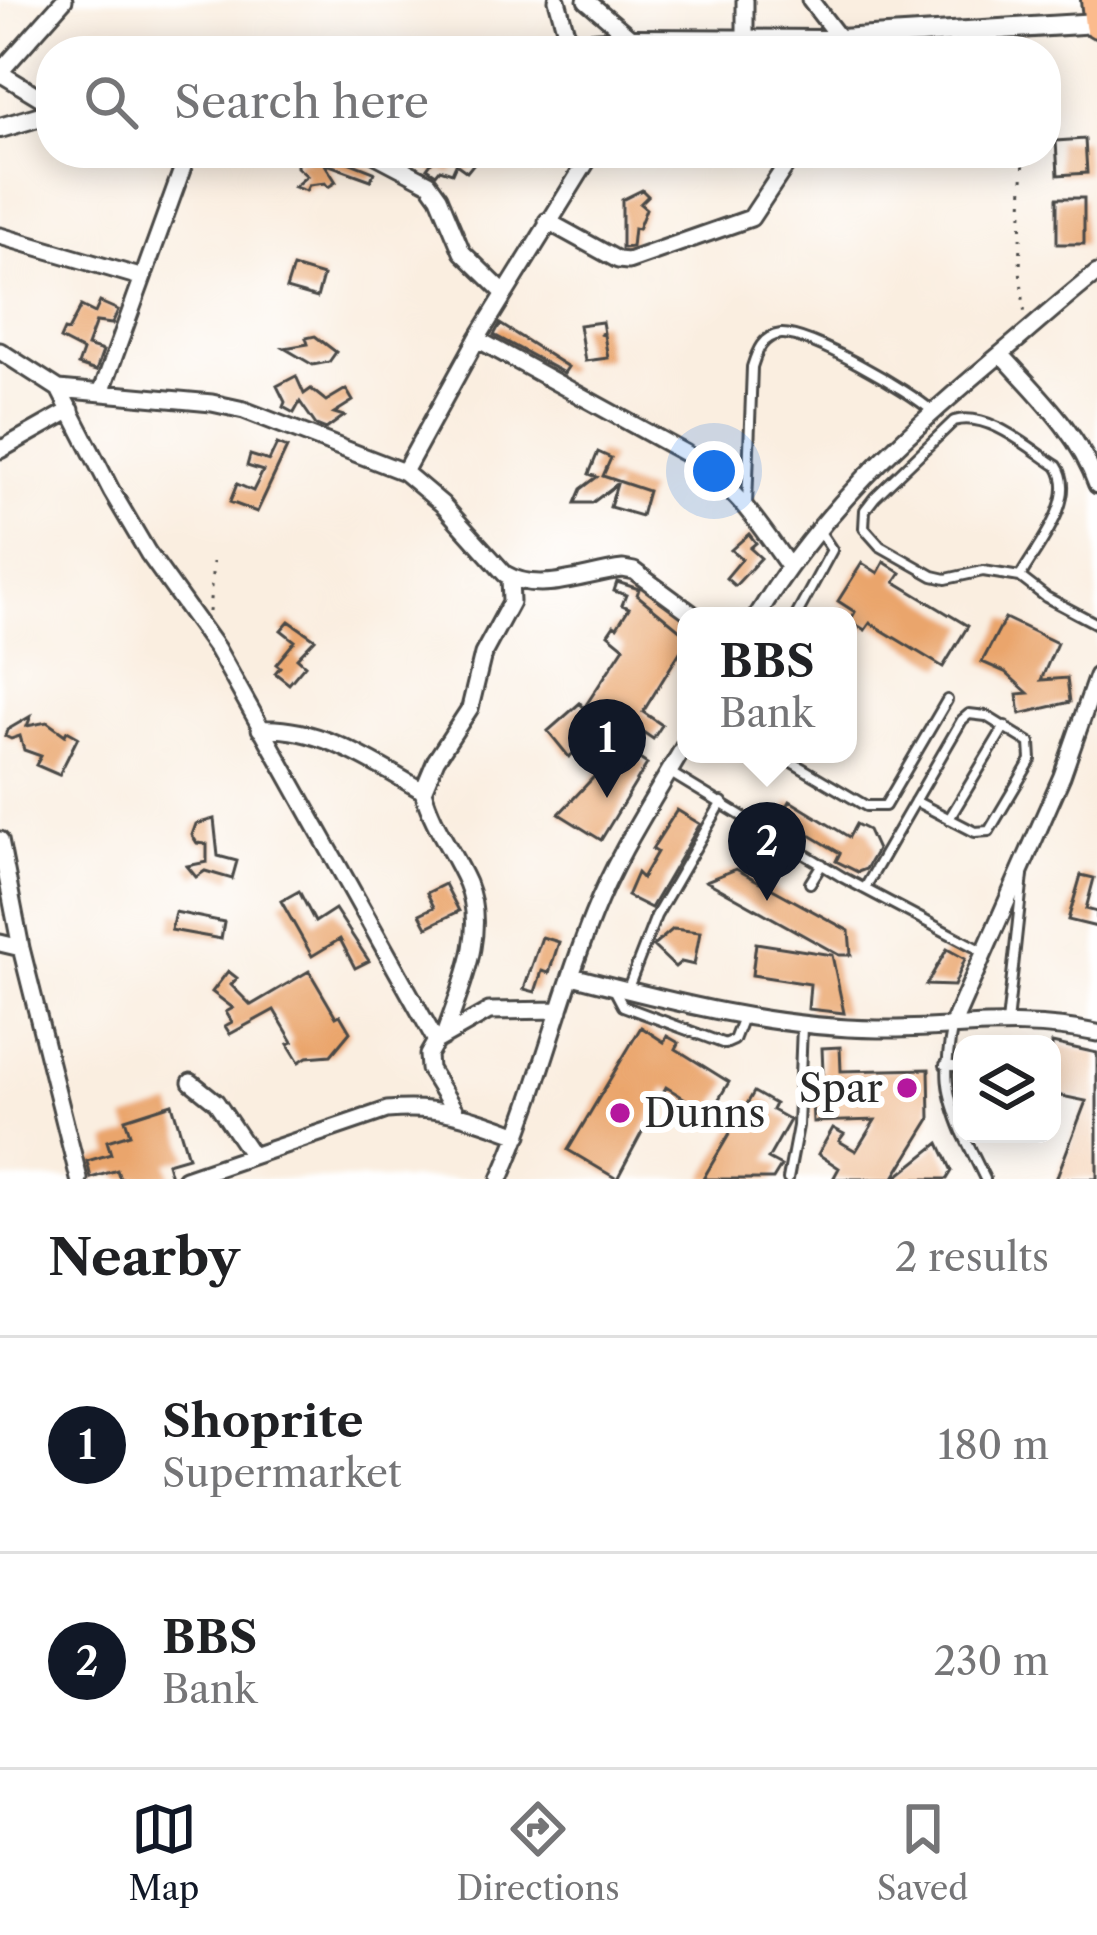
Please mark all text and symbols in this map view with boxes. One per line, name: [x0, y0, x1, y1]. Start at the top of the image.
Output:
search box: [36, 36, 1061, 168]
icon: search: [78, 69, 144, 135]
text: Search here: [174, 74, 429, 130]
your location: [684, 441, 744, 501]
popup: [677, 607, 857, 763]
text: BBS: [719, 633, 815, 689]
text: Bank: [719, 689, 814, 737]
pin: 1: [568, 699, 646, 798]
pin: 2: [728, 802, 806, 901]
map controls: [953, 1035, 1061, 1143]
button: layers: [953, 1035, 1061, 1143]
place label: Spar: [799, 1064, 883, 1112]
marker: Spar: [894, 1075, 920, 1101]
place label: Dunns: [644, 1089, 765, 1137]
marker: Dunns: [607, 1100, 633, 1126]
text: Nearby: [48, 1226, 240, 1288]
text: 2 results: [895, 1233, 1049, 1281]
text: Shoprite: [162, 1393, 363, 1449]
text: 1: [78, 1421, 96, 1469]
text: 180 m: [938, 1421, 1049, 1469]
text: Supermarket: [162, 1449, 402, 1497]
text: BBS: [162, 1609, 258, 1665]
text: 2: [75, 1637, 99, 1685]
text: 230 m: [934, 1637, 1049, 1685]
text: Bank: [162, 1665, 257, 1713]
tab: Map: [129, 1796, 199, 1909]
tab: Directions: [457, 1796, 620, 1909]
tab: Saved: [877, 1796, 968, 1909]

